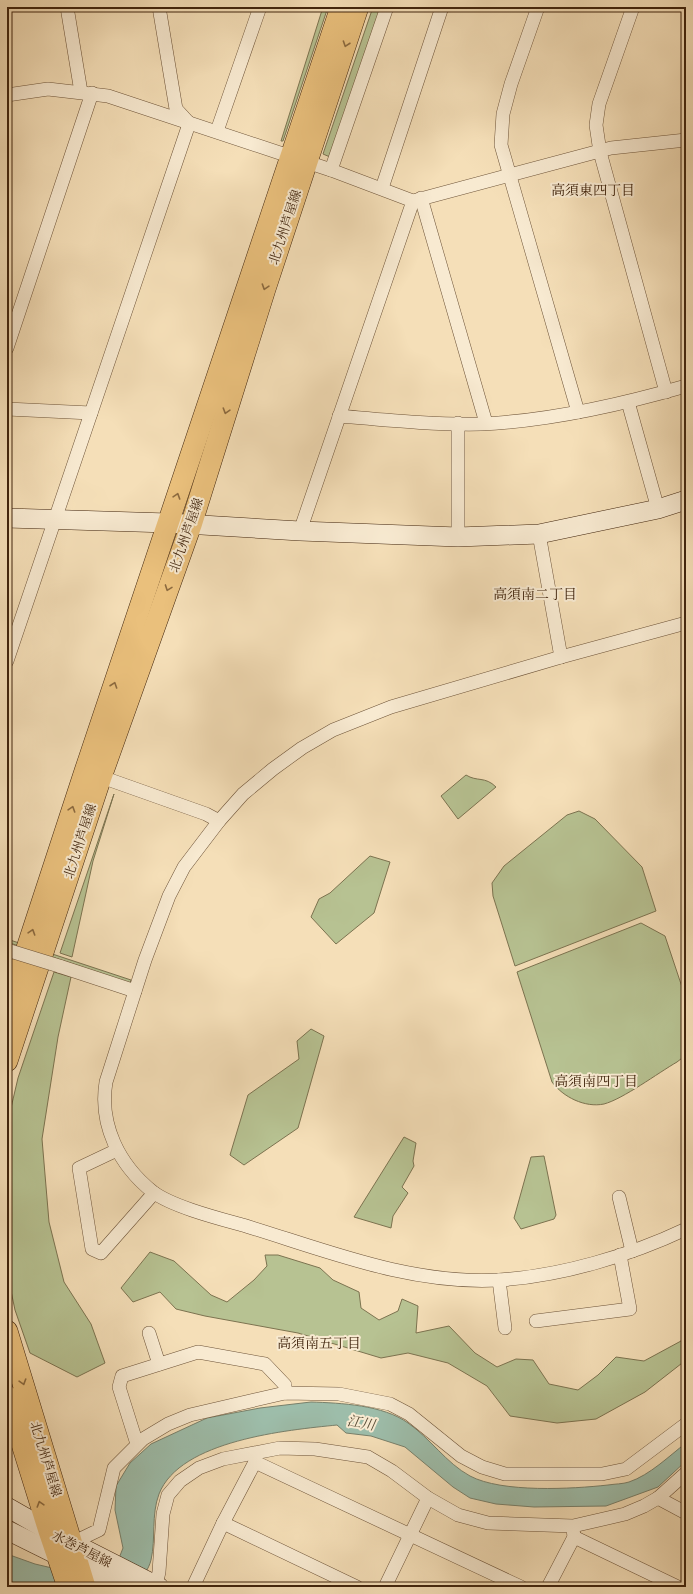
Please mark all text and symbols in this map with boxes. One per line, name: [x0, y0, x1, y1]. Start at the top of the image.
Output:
one-way arrow: [342, 40, 351, 47]
district label: 高須東四丁目: [551, 182, 635, 199]
street label: 北九州芦屋線: [266, 188, 304, 266]
one-way arrow: [261, 283, 270, 290]
one-way arrow: [223, 407, 231, 414]
one-way arrow: [173, 492, 181, 499]
street label: 北九州芦屋線: [166, 496, 206, 574]
one-way arrow: [164, 584, 173, 591]
district label: 高須南二丁目: [493, 586, 577, 603]
one-way arrow: [109, 682, 117, 689]
street label: 北九州芦屋線: [61, 802, 99, 880]
one-way arrow: [67, 805, 76, 812]
one-way arrow: [27, 929, 36, 936]
district label: 高須南四丁目: [554, 1073, 638, 1090]
district label: 高須南五丁目: [277, 1335, 361, 1352]
one-way arrow: [18, 1378, 27, 1385]
water label: 江川: [346, 1412, 378, 1434]
street label: 北九州芦屋線: [27, 1420, 65, 1498]
one-way arrow: [36, 1501, 45, 1508]
street label: 水巻芦屋線: [50, 1528, 114, 1570]

